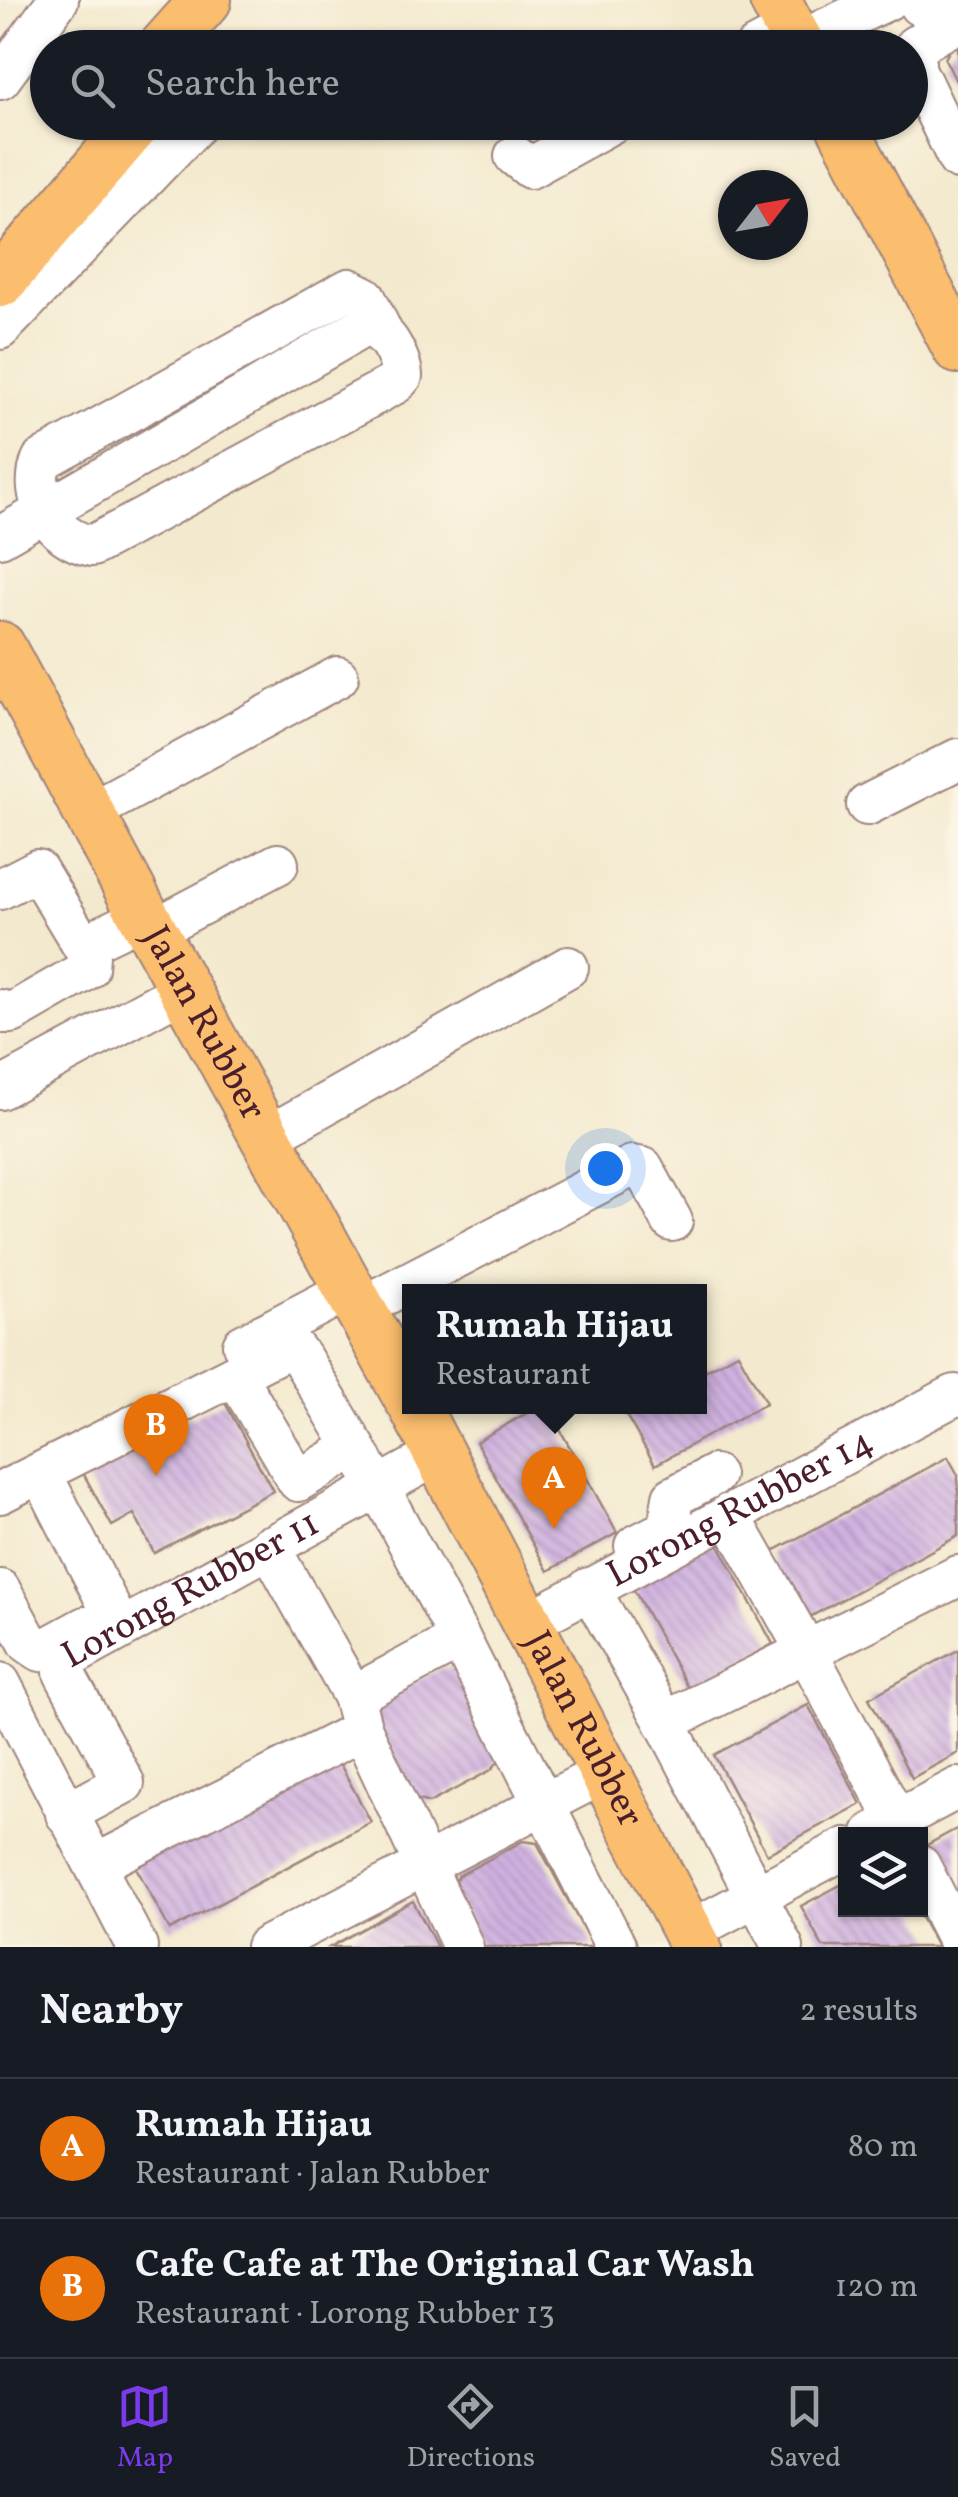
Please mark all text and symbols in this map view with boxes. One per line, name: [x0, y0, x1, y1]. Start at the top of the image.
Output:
search box: [30, 30, 928, 140]
icon: search: [65, 58, 120, 113]
text: Search here: [145, 59, 340, 112]
north arrow: [718, 170, 808, 260]
street label: Jalan Rubber: [128, 917, 278, 1131]
your location: [580, 1143, 631, 1194]
popup: [402, 1284, 707, 1414]
text: Rumah Hijau: [436, 1301, 673, 1354]
text: Restaurant: [436, 1354, 591, 1398]
pin: B: [124, 1394, 188, 1476]
street label: Lorong Rubber 14: [598, 1416, 883, 1602]
pin: A: [522, 1446, 586, 1529]
street label: Lorong Rubber 11: [53, 1498, 330, 1683]
street label: Jalan Rubber: [510, 1622, 656, 1837]
map controls: [838, 1827, 928, 1917]
button: layers: [838, 1827, 928, 1917]
text: Nearby: [40, 1983, 183, 2042]
text: 2 results: [800, 1990, 918, 2034]
text: Rumah Hijau: [135, 2100, 372, 2153]
text: A: [61, 2126, 84, 2170]
text: 80 m: [848, 2126, 918, 2170]
text: Restaurant · Jalan Rubber: [135, 2153, 490, 2197]
text: Cafe Cafe at The Original Car Wash: [135, 2240, 755, 2293]
text: B: [62, 2266, 83, 2310]
text: 120 m: [835, 2266, 918, 2310]
text: Restaurant · Lorong Rubber 13: [135, 2293, 555, 2337]
tab: Map: [117, 2379, 173, 2478]
tab: Directions: [407, 2379, 535, 2478]
tab: Saved: [769, 2379, 841, 2478]

